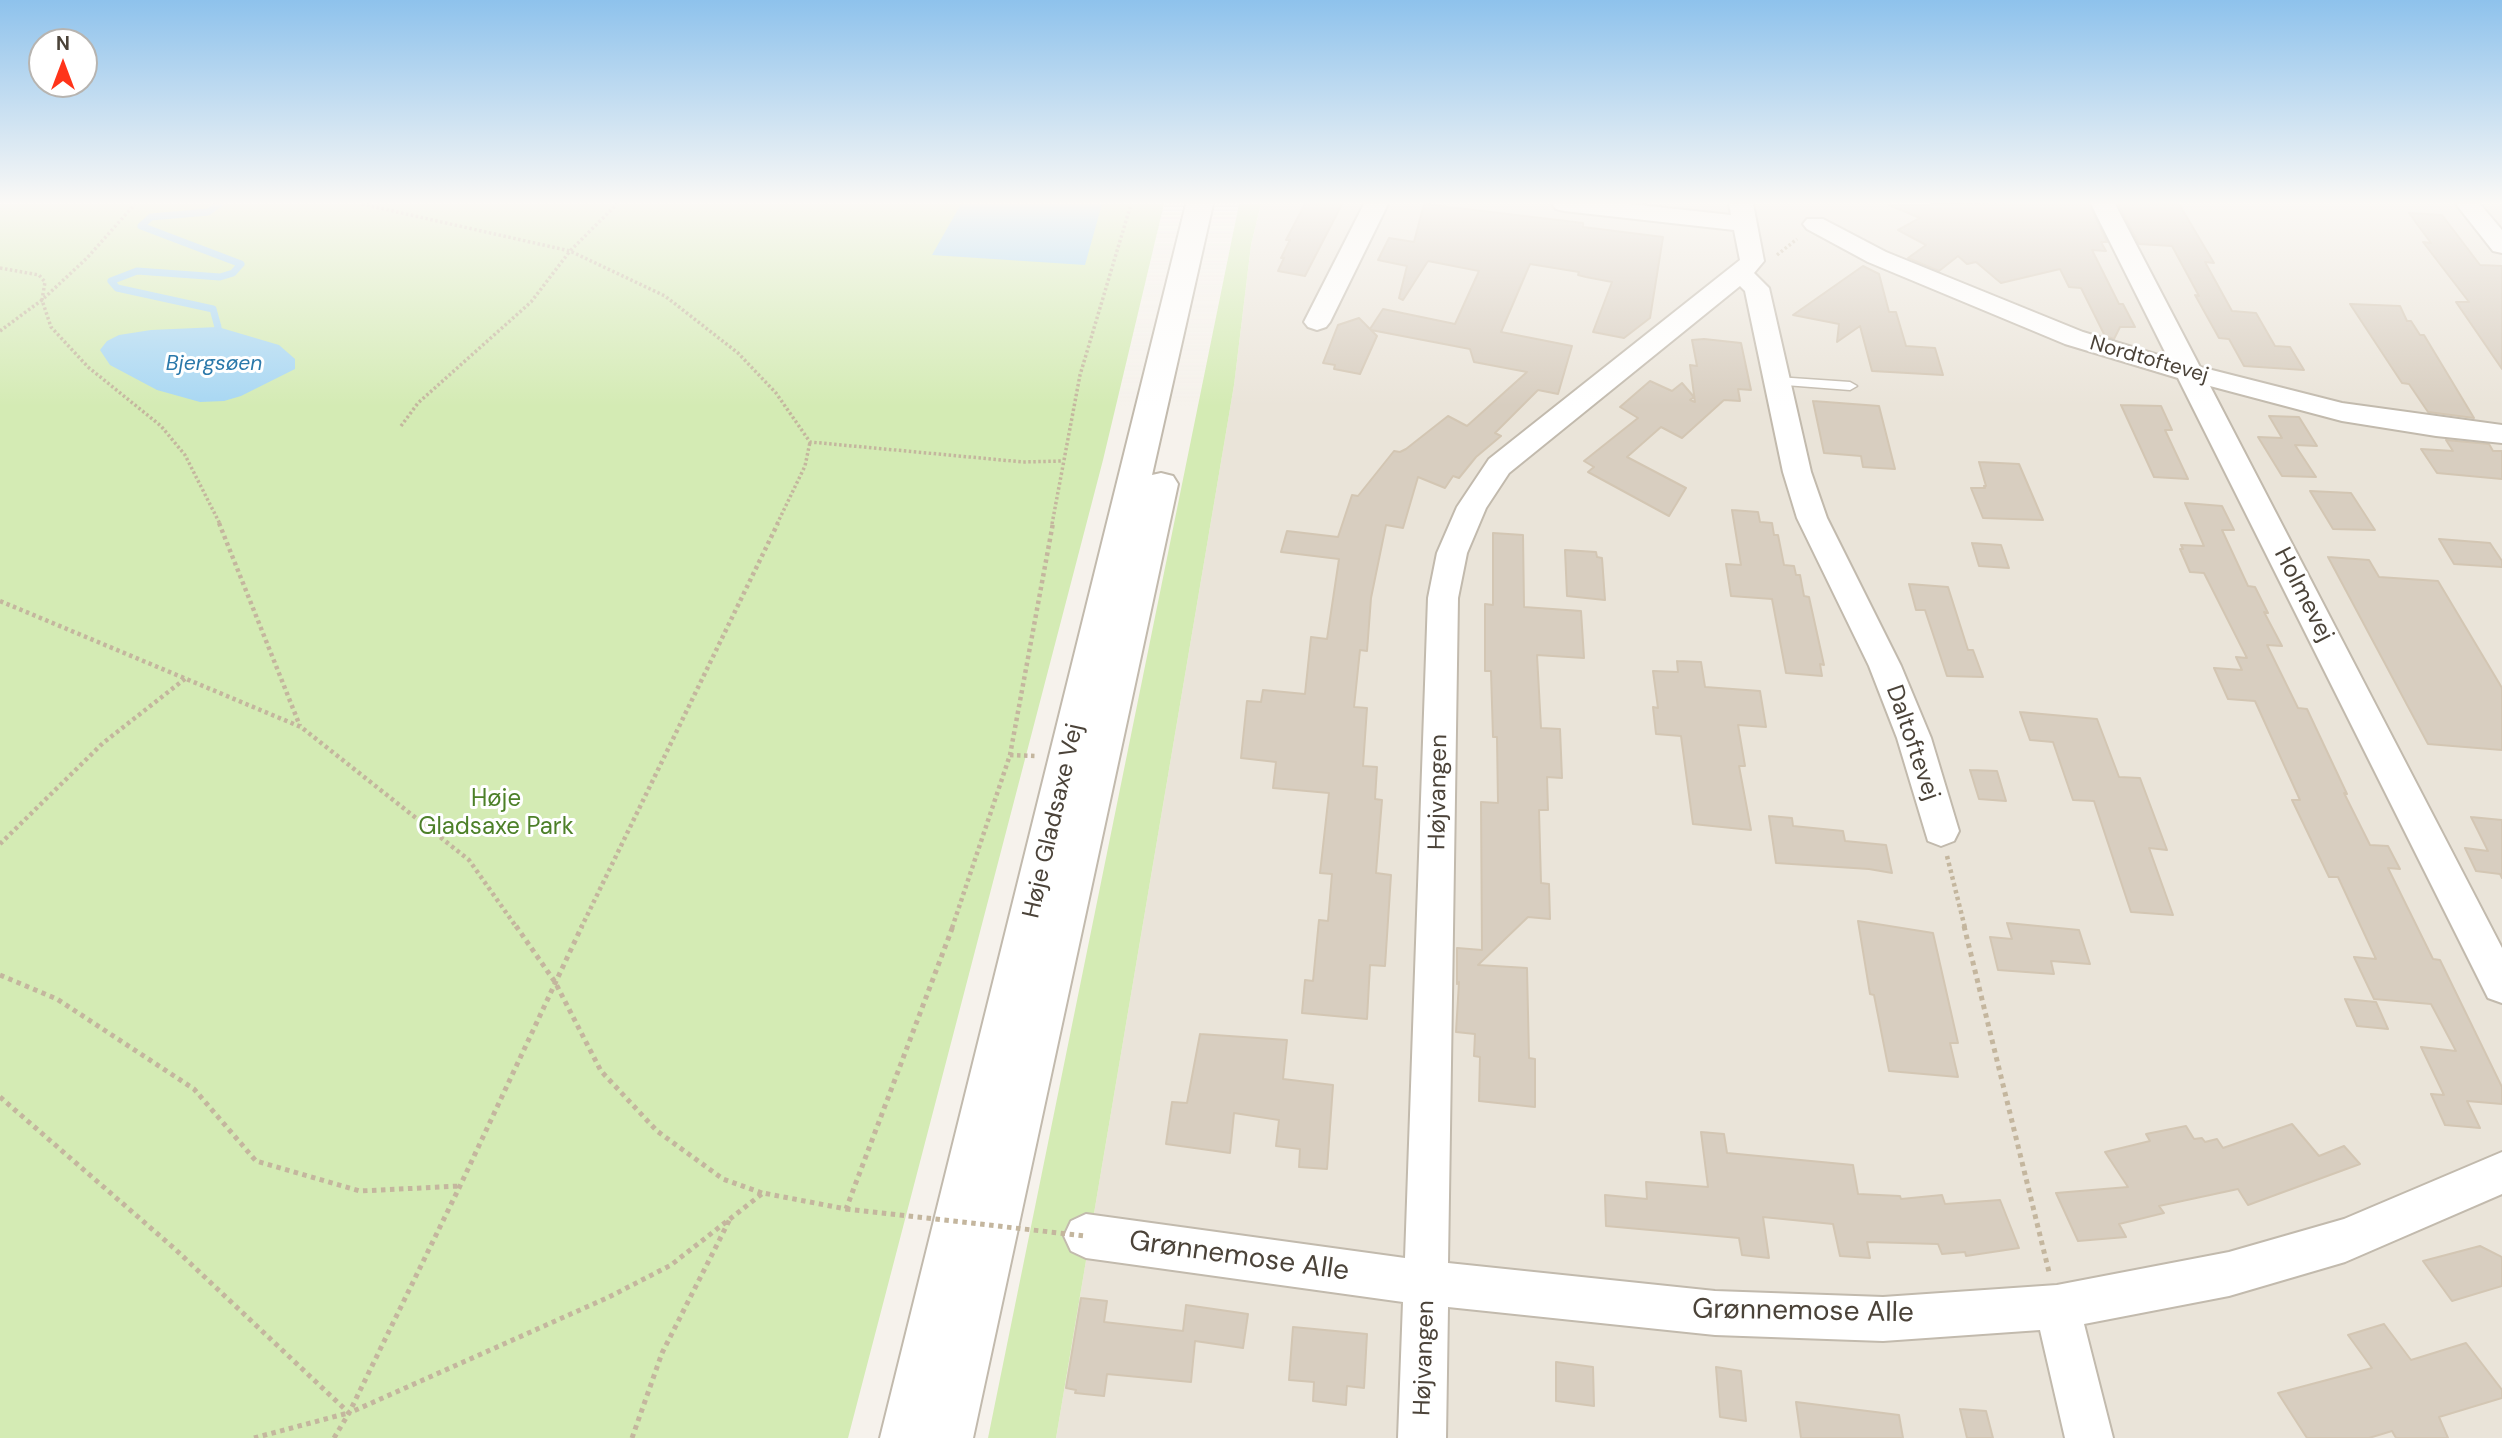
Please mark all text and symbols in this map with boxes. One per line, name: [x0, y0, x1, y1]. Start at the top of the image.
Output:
north arrow: [28, 28, 98, 98]
text: N: [56, 31, 70, 56]
street label: Nordtoftevej: [2087, 331, 2211, 389]
water label: Bjergsøen: [166, 351, 262, 377]
street label: Holmevej: [2267, 543, 2339, 647]
street label: Daltoftevej: [1879, 682, 1945, 804]
street label: Høje Gladsaxe Vej: [1018, 721, 1090, 921]
street label: Højvangen: [1424, 734, 1454, 850]
park label: Høje Gladsaxe Park: [418, 786, 574, 842]
street label: Grønnemose Alle: [1127, 1225, 1351, 1289]
street label: Grønnemose Alle: [1692, 1293, 1914, 1331]
street label: Højvangen: [1409, 1300, 1441, 1416]

